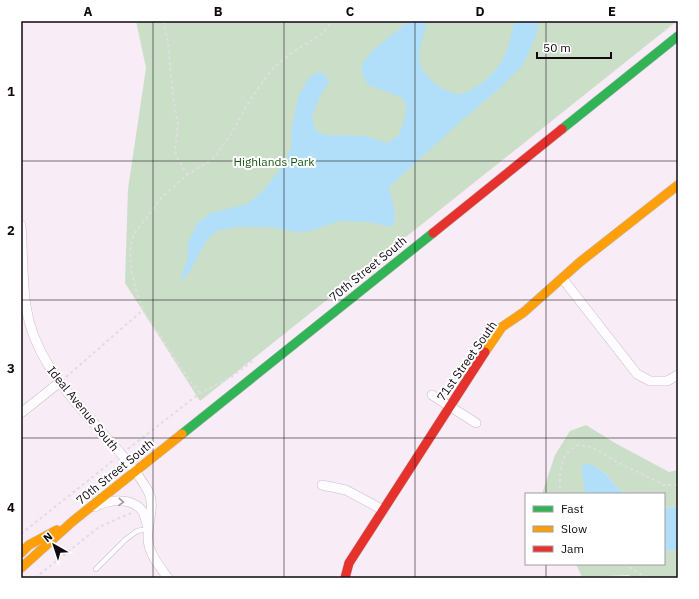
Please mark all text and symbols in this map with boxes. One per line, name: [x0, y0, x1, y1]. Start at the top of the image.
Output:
text: A: [84, 3, 93, 20]
text: B: [214, 3, 223, 20]
text: C: [346, 3, 355, 20]
text: D: [475, 3, 485, 20]
text: E: [608, 3, 616, 20]
scale bar: [537, 34, 611, 60]
text: 50 m: [543, 40, 571, 55]
text: 1: [7, 83, 15, 100]
park label: Highlands Park: [233, 154, 315, 169]
text: 2: [7, 222, 15, 239]
street label: 70th Street South: [326, 233, 410, 305]
street label: 71st Street South: [433, 318, 500, 404]
text: 3: [7, 360, 15, 377]
street label: Ideal Avenue South: [44, 363, 122, 454]
street label: 70th Street South: [73, 436, 157, 508]
legend: [525, 493, 665, 565]
one-way arrow: [118, 497, 124, 506]
text: 4: [7, 499, 15, 516]
text: Fast: [561, 501, 584, 516]
text: Slow: [561, 521, 587, 536]
north arrow: [34, 525, 74, 565]
text: N: [40, 529, 55, 545]
text: Jam: [561, 541, 584, 556]

